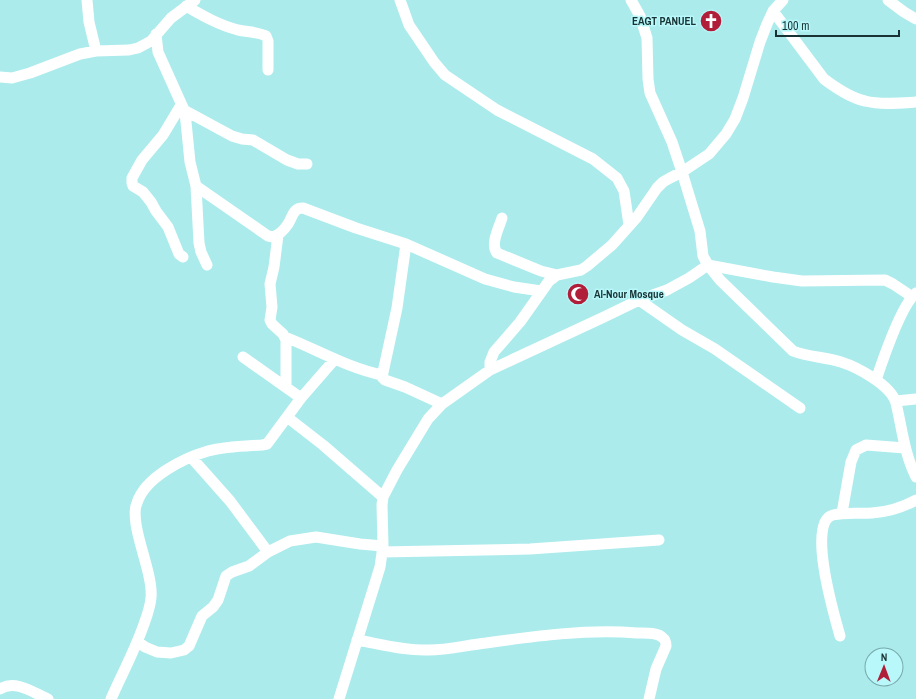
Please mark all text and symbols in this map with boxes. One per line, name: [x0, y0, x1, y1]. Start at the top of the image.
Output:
church icon: EAGT PANUEL: [698, 8, 724, 34]
scale bar: [776, 12, 899, 38]
place label: EAGT PANUEL: [632, 14, 696, 28]
text: 100 m: [782, 18, 809, 34]
mosque icon: Al-Nour Mosque: [565, 281, 591, 307]
place label: Al-Nour Mosque: [594, 287, 664, 301]
north arrow: [864, 647, 904, 687]
text: N: [881, 650, 888, 664]

